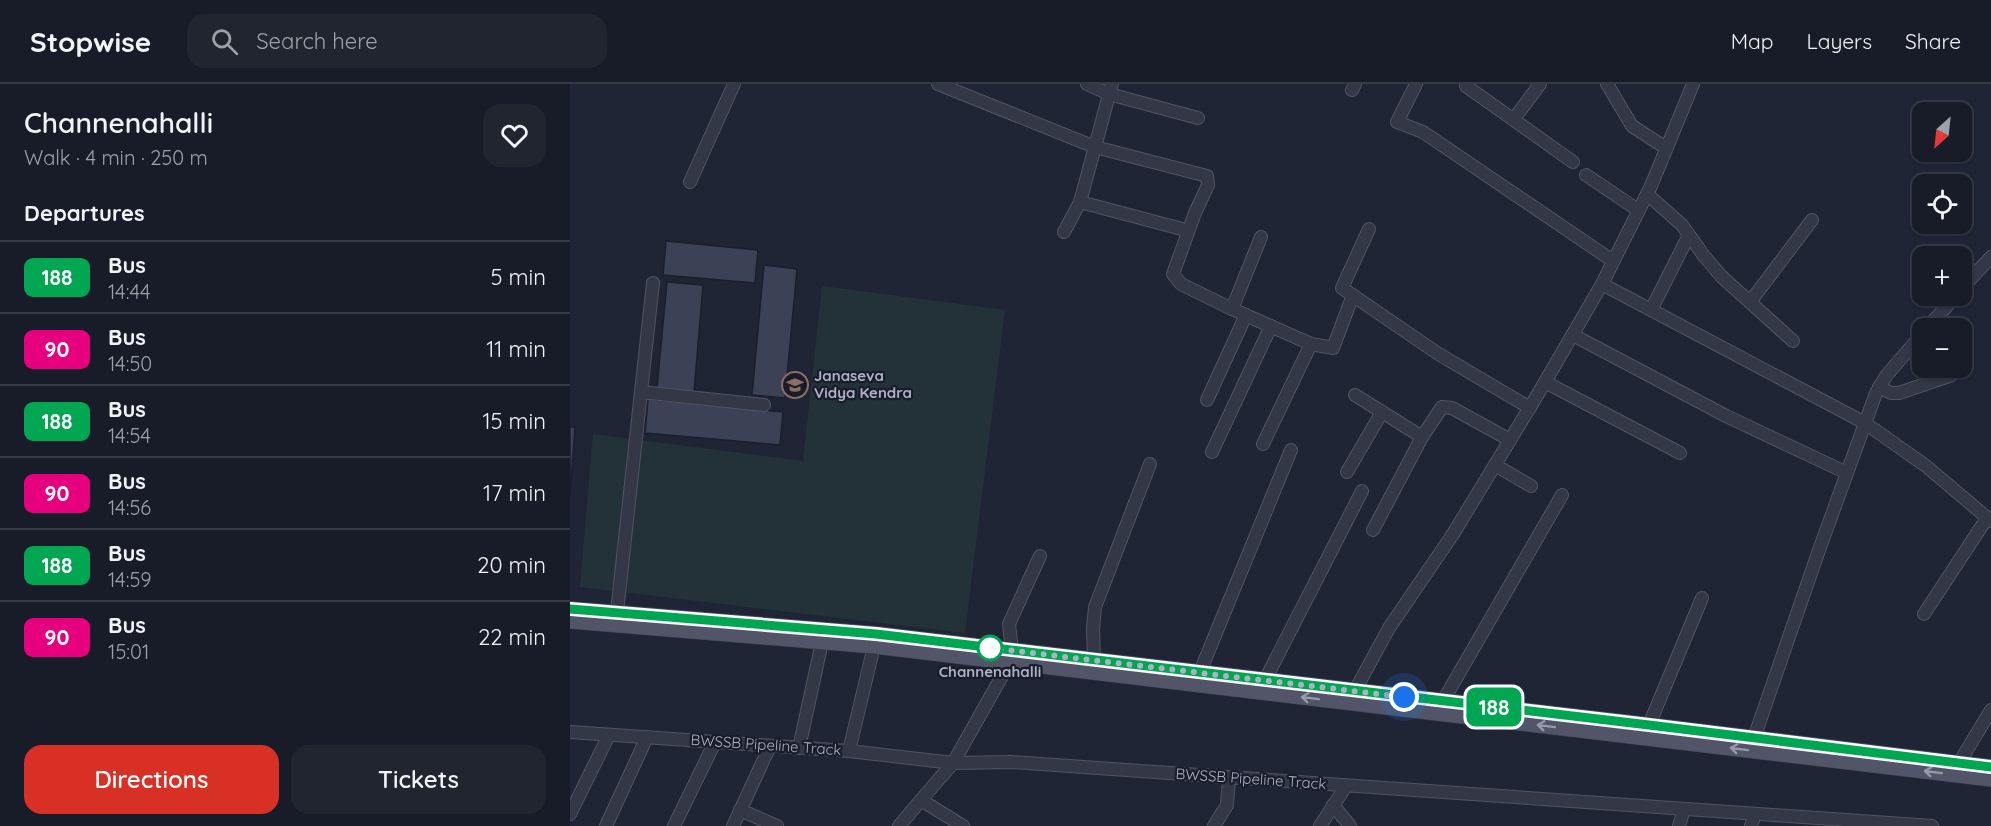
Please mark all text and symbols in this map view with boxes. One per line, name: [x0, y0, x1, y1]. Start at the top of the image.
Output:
search box: [187, 14, 607, 68]
text: Stopwise: [30, 24, 151, 59]
icon: search: [208, 25, 241, 58]
text: Search here: [256, 27, 378, 55]
text: Map: [1731, 28, 1774, 54]
text: Layers: [1807, 28, 1872, 54]
text: Share: [1905, 28, 1961, 54]
north arrow: [1912, 102, 1972, 162]
map controls: [1912, 102, 1972, 378]
button: heart: [483, 104, 546, 167]
text: Channenahalli: [24, 105, 213, 140]
text: Walk · 4 min · 250 m: [24, 145, 208, 170]
button: locate: [1912, 174, 1972, 234]
text: Departures: [24, 199, 145, 227]
button: +: [1912, 246, 1972, 306]
text: Bus: [108, 251, 146, 279]
text: 5 min: [491, 263, 546, 291]
text: 188: [41, 264, 73, 290]
text: 14:44: [108, 279, 150, 304]
button: −: [1912, 318, 1972, 378]
text: Bus: [108, 323, 146, 351]
text: 11 min: [486, 335, 546, 363]
text: 90: [45, 336, 69, 362]
text: 14:50: [108, 351, 152, 376]
place label: Janaseva Vidya Kendra: [814, 366, 912, 402]
school or university icon: Janaseva Vidya Kendra: [780, 370, 810, 400]
text: Bus: [108, 395, 146, 423]
text: 15 min: [482, 407, 546, 435]
text: 188: [41, 408, 73, 434]
text: 14:54: [108, 423, 151, 448]
text: Bus: [108, 467, 146, 495]
text: 17 min: [483, 479, 546, 507]
text: 90: [45, 480, 69, 506]
text: 14:56: [108, 495, 151, 520]
text: Bus: [108, 539, 146, 567]
text: 20 min: [477, 551, 546, 579]
text: 188: [41, 552, 73, 578]
text: 14:59: [108, 567, 151, 592]
text: Bus: [108, 611, 146, 639]
text: 22 min: [478, 623, 546, 651]
text: 90: [45, 624, 69, 650]
marker: Channenahalli: [977, 635, 1003, 661]
text: 15:01: [108, 639, 149, 664]
place label: Channenahalli: [939, 662, 1041, 681]
your location: [1389, 682, 1419, 712]
line badge: 188: [1460, 688, 1528, 726]
one-way arrow: [1301, 692, 1321, 703]
text: 188: [1478, 694, 1510, 720]
one-way arrow: [1536, 720, 1556, 731]
street label: BWSSB Pipeline Track: [690, 730, 842, 759]
one-way arrow: [1730, 743, 1750, 754]
button: Directions: [24, 745, 279, 814]
button: Tickets: [291, 745, 546, 814]
street label: BWSSB Pipeline Track: [1175, 764, 1327, 793]
one-way arrow: [1924, 766, 1943, 777]

